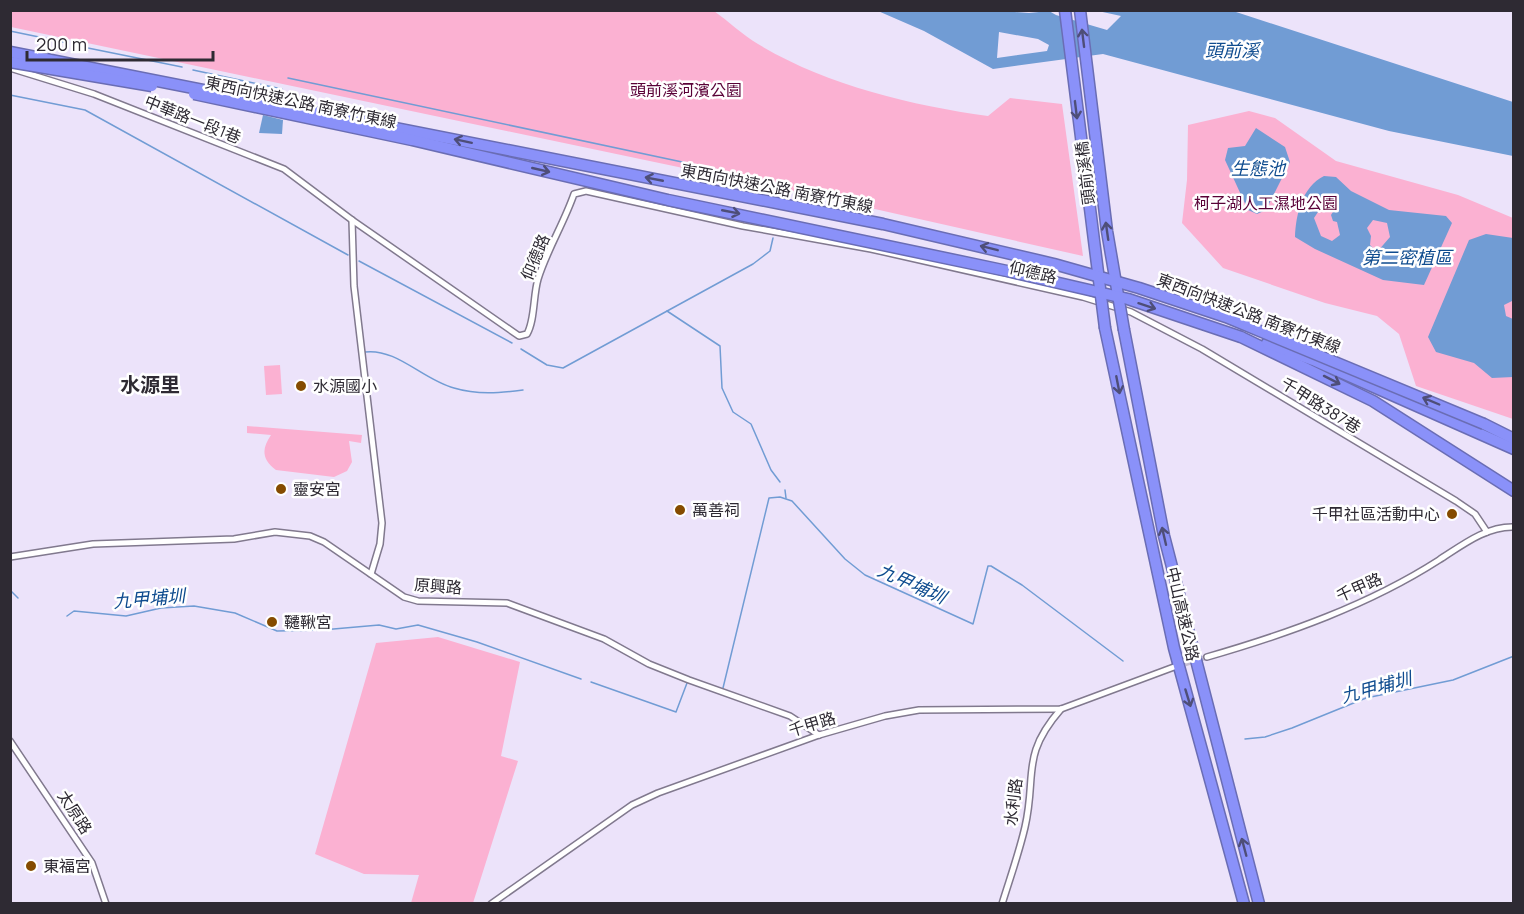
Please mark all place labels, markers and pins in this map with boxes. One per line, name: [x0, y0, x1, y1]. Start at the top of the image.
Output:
place label: 水源國小: [313, 375, 377, 397]
marker: 水源國小: [294, 379, 308, 393]
place label: 靈安宮: [293, 478, 341, 500]
marker: 靈安宮: [274, 482, 288, 496]
place label: 萬善祠: [692, 499, 740, 521]
marker: 萬善祠: [673, 503, 687, 517]
place label: 千甲社區活動中心: [1312, 503, 1440, 525]
marker: 千甲社區活動中心: [1445, 507, 1459, 521]
place label: 韆鞦宮: [284, 611, 332, 633]
marker: 韆鞦宮: [265, 615, 279, 629]
place label: 東福宮: [43, 855, 91, 877]
marker: 東福宮: [24, 859, 38, 873]

